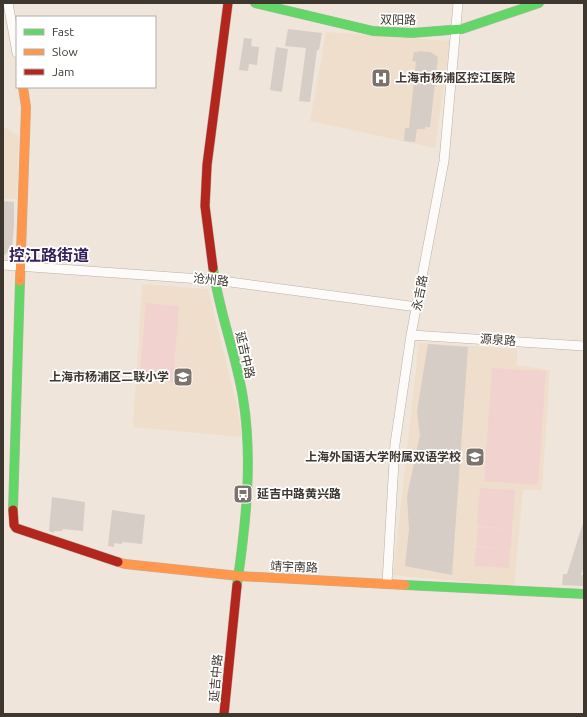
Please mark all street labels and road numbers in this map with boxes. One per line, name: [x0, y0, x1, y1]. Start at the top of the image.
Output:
street label: 双阳路: [380, 13, 416, 26]
street label: 沧州路: [192, 271, 230, 288]
street label: 永吉路: [410, 274, 429, 312]
street label: 延吉中路: [234, 330, 257, 380]
street label: 源泉路: [480, 332, 516, 347]
street label: 靖宇南路: [270, 559, 318, 574]
street label: 延吉中路: [207, 653, 224, 702]

